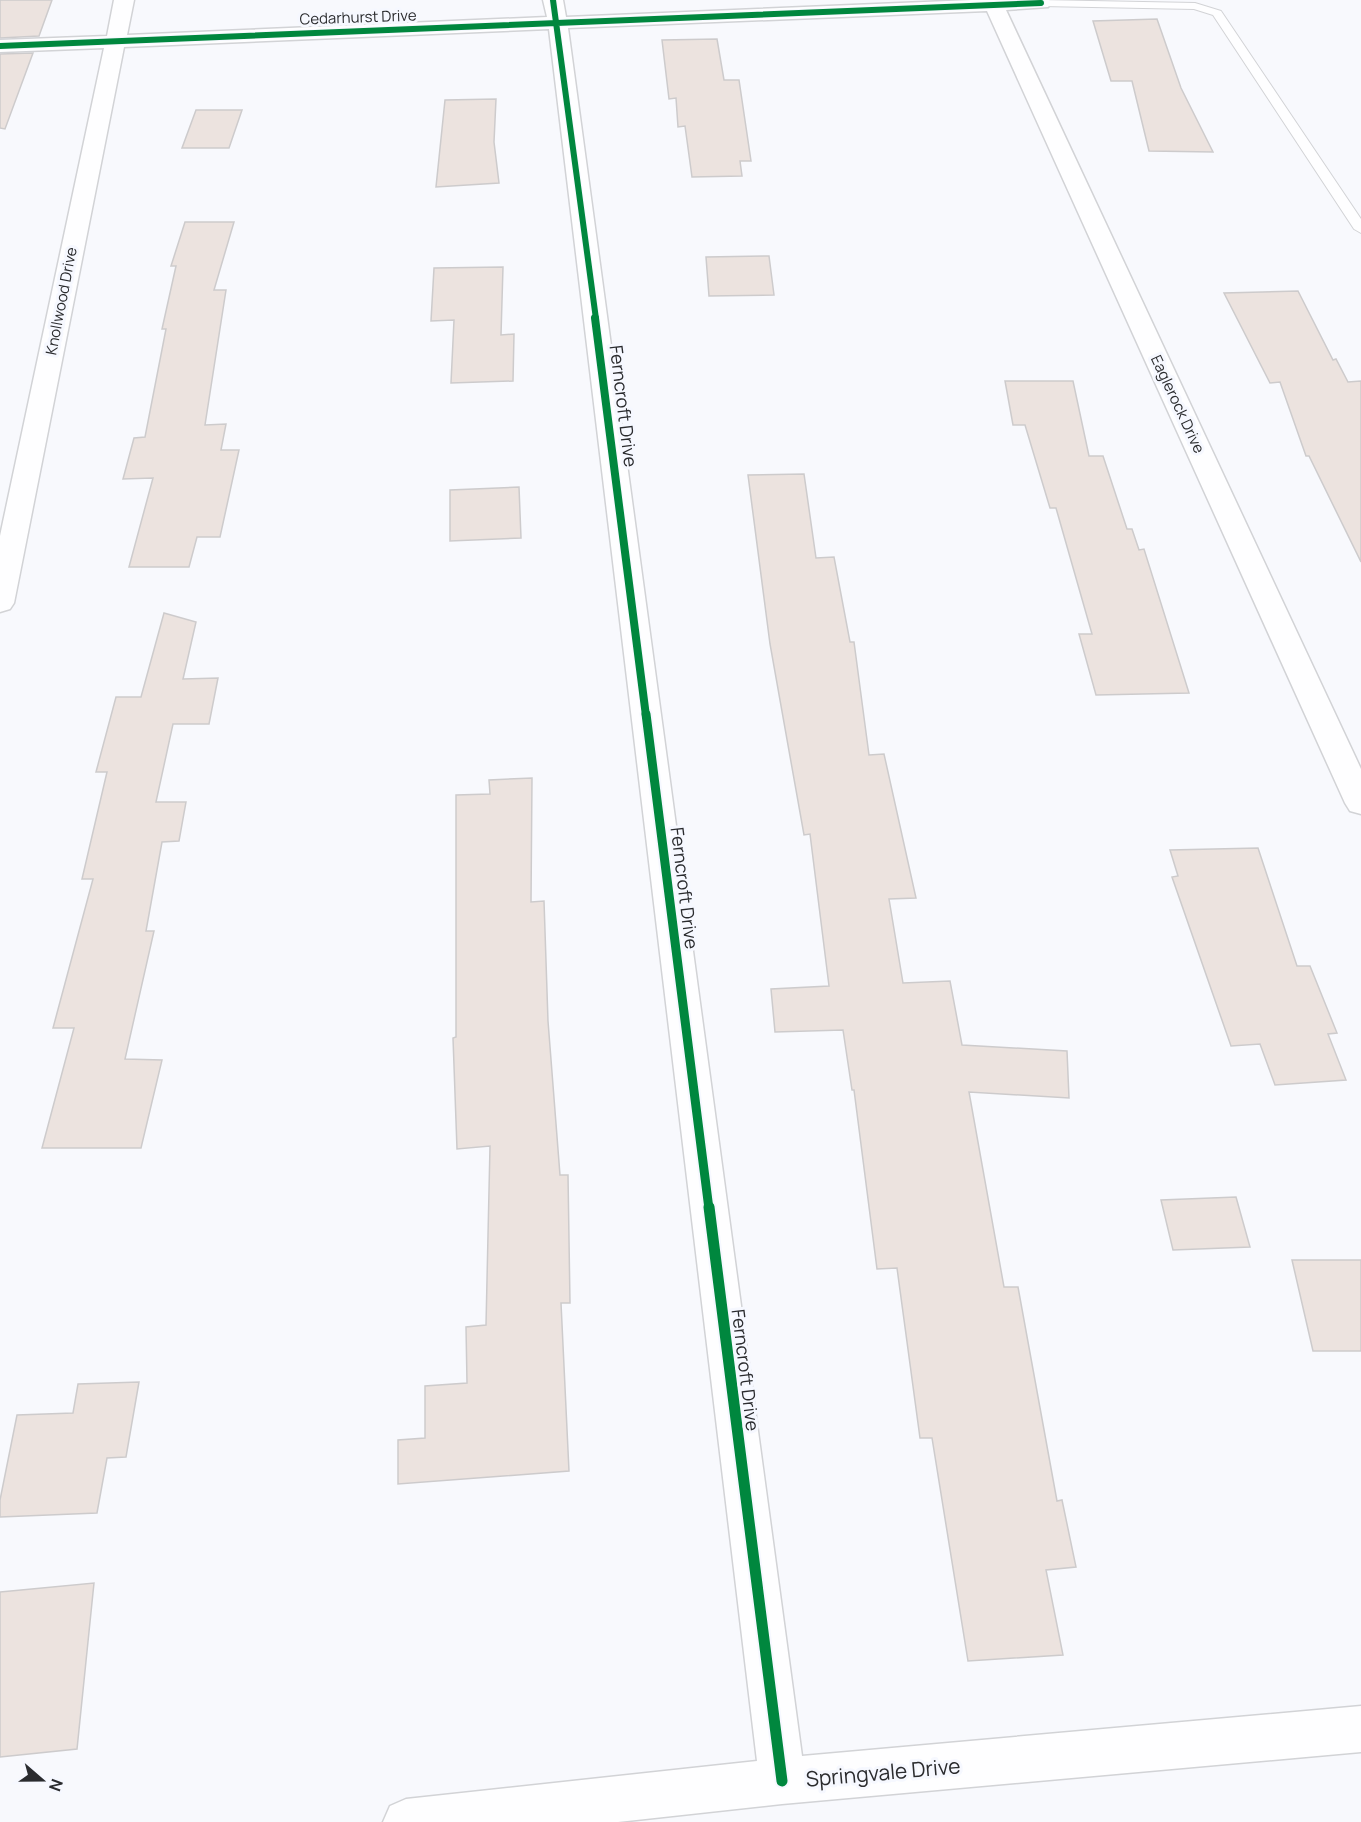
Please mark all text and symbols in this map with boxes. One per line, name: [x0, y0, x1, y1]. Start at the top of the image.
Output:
street label: Cedarhurst Drive: [299, 4, 417, 30]
street label: Knollwood Drive: [40, 245, 82, 357]
street label: Ferncroft Drive: [605, 344, 643, 468]
street label: Eaglerock Drive: [1146, 352, 1210, 457]
street label: Ferncroft Drive: [666, 826, 704, 950]
street label: Ferncroft Drive: [727, 1308, 765, 1432]
north arrow: [12, 1750, 72, 1810]
street label: Springvale Drive: [805, 1751, 961, 1793]
text: N: [44, 1776, 68, 1794]

